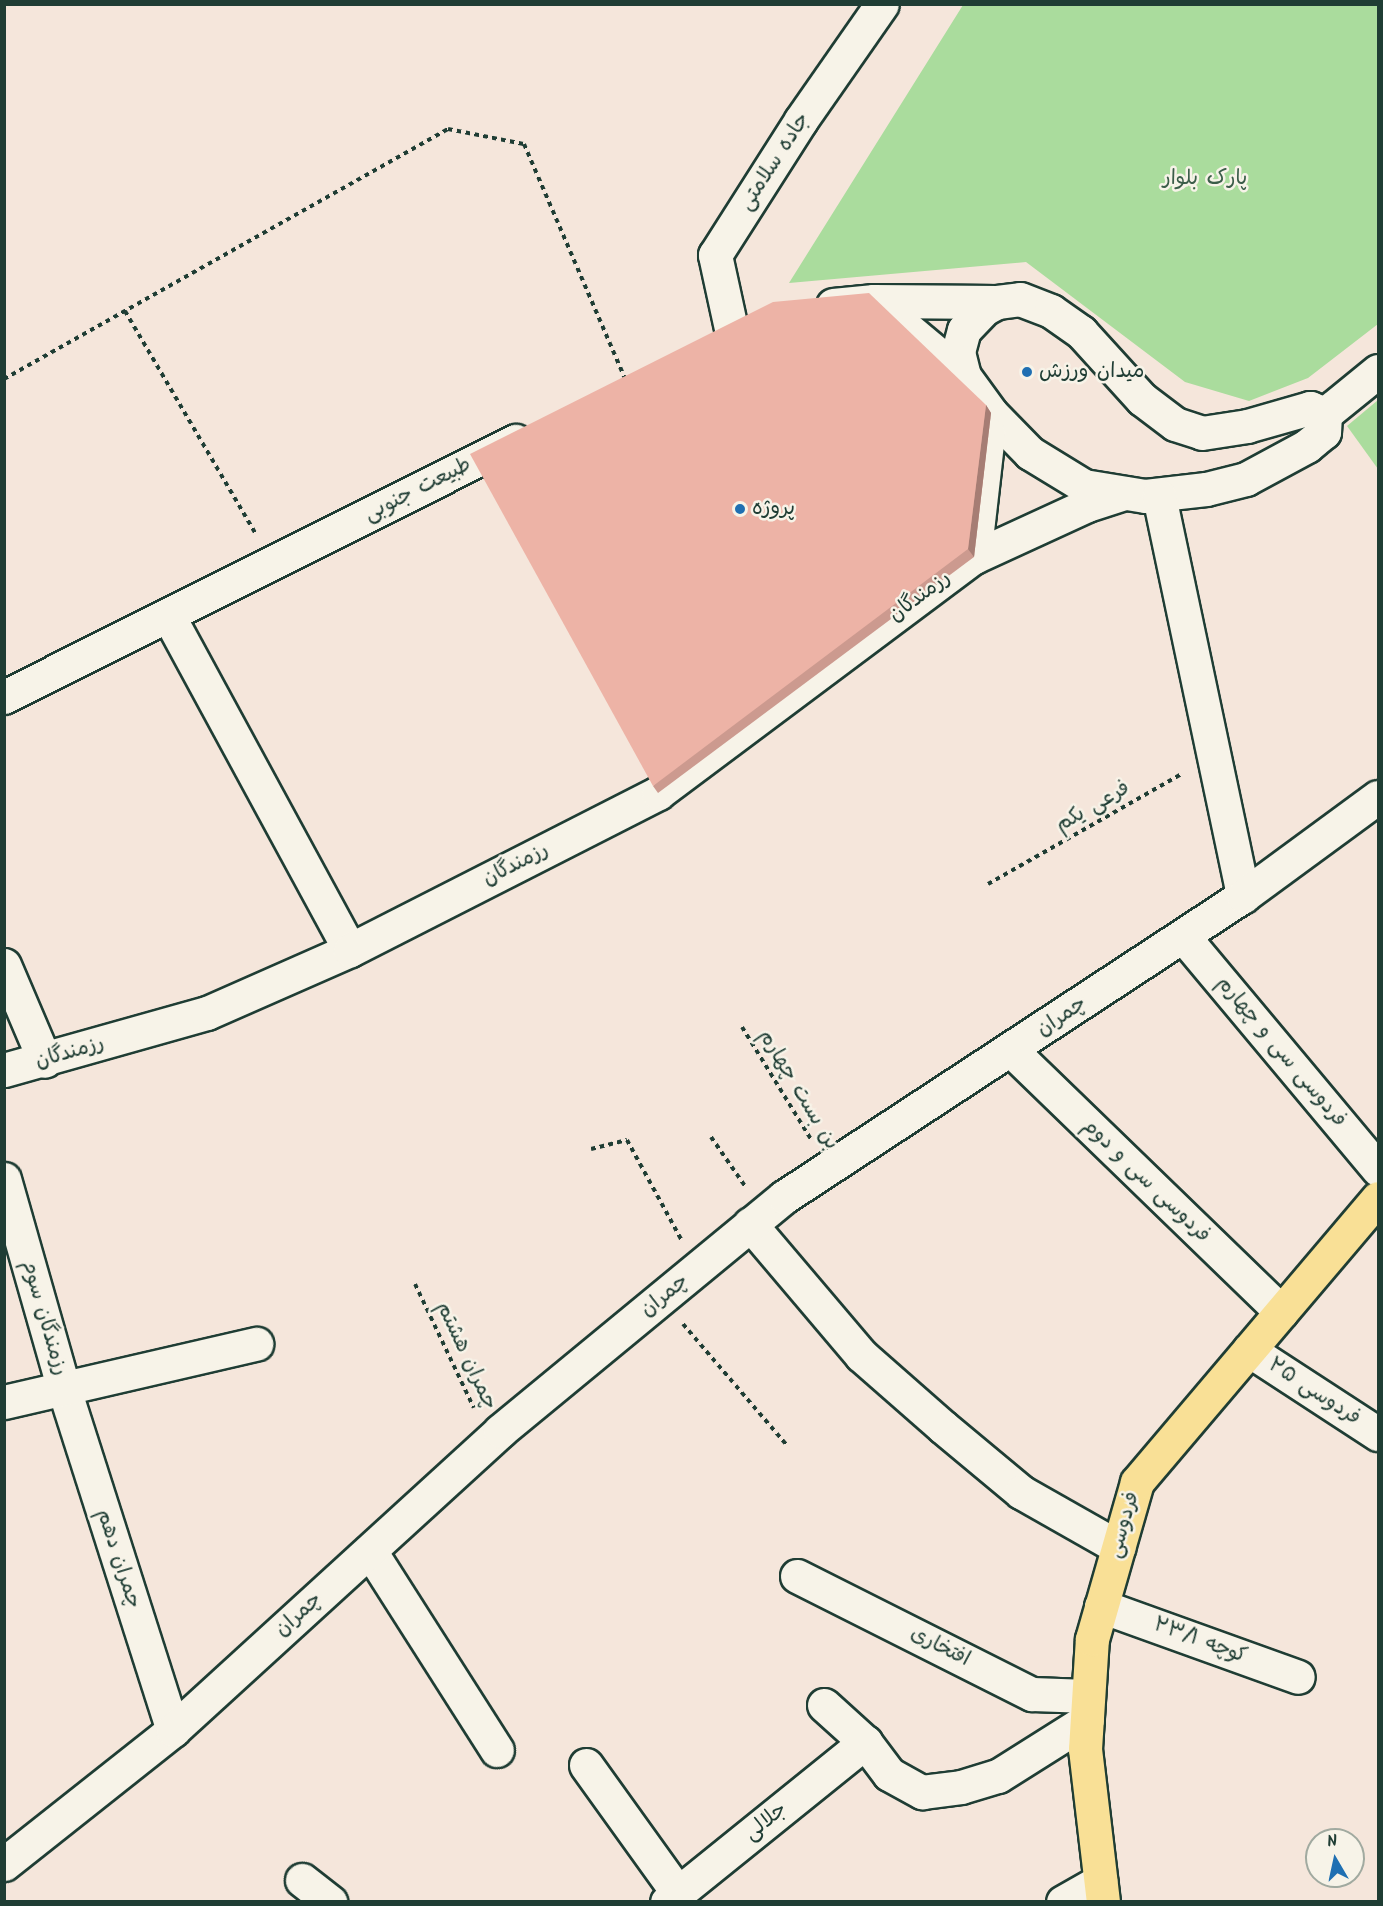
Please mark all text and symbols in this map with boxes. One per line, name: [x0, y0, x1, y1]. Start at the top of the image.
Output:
street label: جاده سلامتی: [734, 108, 816, 216]
park label: پارک بلوار: [1163, 166, 1247, 192]
place label: میدان ورزش: [1039, 359, 1145, 385]
marker: میدان ورزش: [1020, 365, 1034, 379]
street label: طبیعت جنوبی: [360, 452, 476, 528]
place label: پروژه: [752, 496, 795, 522]
marker: پروژه: [733, 502, 747, 516]
street label: رزمندگان: [884, 566, 956, 628]
street label: فرعی یکم: [1051, 776, 1135, 838]
street label: رزمندگان: [479, 838, 553, 892]
street label: فردوسی سی و چهارم: [1211, 971, 1351, 1133]
street label: چمران: [1032, 991, 1092, 1043]
street label: بن بست چهارم: [752, 1025, 844, 1155]
street label: رزمندگان: [33, 1031, 107, 1075]
street label: فردوسی سی و دوم: [1077, 1114, 1215, 1248]
street label: رزمندگان سوم: [16, 1258, 72, 1378]
street label: چمران: [636, 1269, 694, 1323]
street label: چمران هشتم: [430, 1298, 502, 1414]
street label: فردوسی ۲۵: [1263, 1353, 1365, 1431]
street label: فردوسی: [1103, 1489, 1145, 1561]
street label: چمران دهم: [90, 1506, 146, 1612]
street label: چمران: [270, 1587, 328, 1643]
street label: کوچه ۲۳/۱: [1150, 1612, 1250, 1670]
street label: افتخاری: [906, 1621, 974, 1673]
street label: جلالی: [739, 1797, 793, 1847]
north arrow: [1305, 1828, 1365, 1888]
text: N: [1325, 1829, 1339, 1855]

